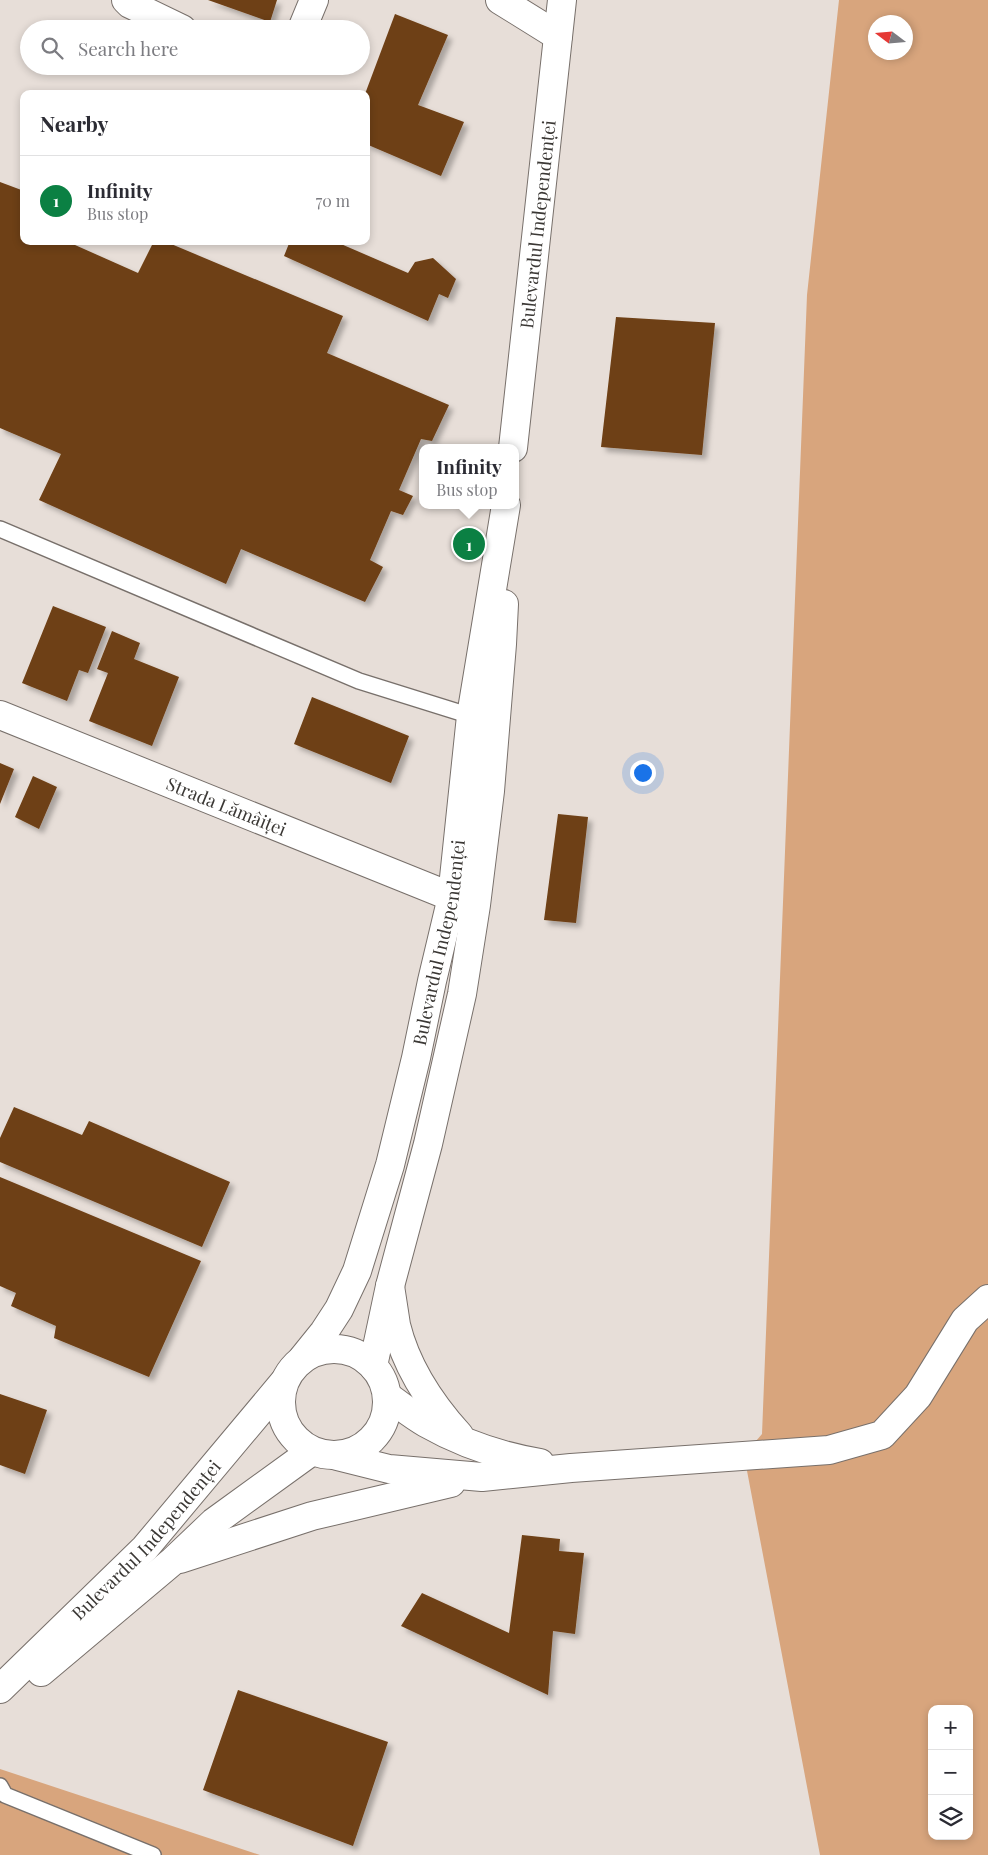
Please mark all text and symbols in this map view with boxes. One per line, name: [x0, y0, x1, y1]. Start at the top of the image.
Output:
north arrow: [868, 15, 913, 60]
search box: [20, 20, 370, 75]
icon: search: [38, 34, 66, 62]
text: Search here: [78, 35, 178, 61]
text: Nearby: [40, 109, 109, 137]
street label: Bulevardul Independenței: [514, 119, 561, 330]
text: Infinity: [87, 177, 153, 203]
text: 1: [53, 190, 59, 211]
text: 70 m: [316, 190, 350, 211]
text: Bus stop: [87, 203, 148, 224]
popup: [419, 444, 519, 509]
text: Infinity: [436, 453, 502, 479]
text: Bus stop: [436, 479, 498, 500]
pin: 1: [453, 525, 485, 563]
your location: [630, 760, 656, 786]
street label: Strada Lămâiței: [163, 771, 290, 841]
street label: Bulevardul Independenței: [407, 838, 470, 1048]
street label: Bulevardul Independenței: [66, 1455, 226, 1625]
map controls: [928, 1705, 973, 1840]
button: +: [928, 1705, 973, 1750]
button: −: [928, 1750, 973, 1795]
button: layers: [928, 1795, 973, 1840]

